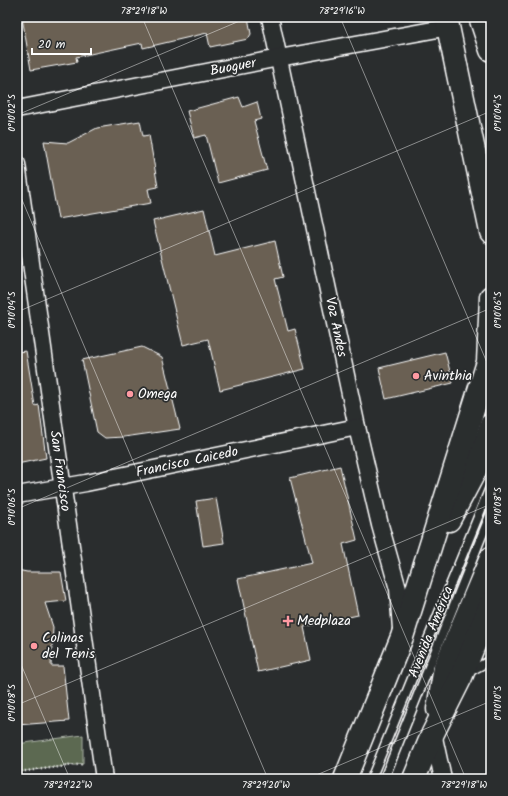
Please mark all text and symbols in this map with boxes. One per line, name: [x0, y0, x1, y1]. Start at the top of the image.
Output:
text: 78°29'18"W: [121, 3, 167, 19]
text: 78°29'16"W: [319, 3, 365, 19]
scale bar: [32, 30, 91, 56]
text: 20 m: [38, 35, 66, 54]
street label: Buoguer: [208, 52, 259, 82]
text: 0°10'02"S: [4, 94, 20, 132]
text: 0°10'04"S: [490, 94, 506, 132]
text: 0°10'04"S: [4, 291, 20, 329]
text: 0°10'06"S: [490, 291, 506, 329]
street label: Voz Andes: [319, 295, 353, 359]
place label: Avinthia: [424, 365, 472, 387]
marker: Avinthia: [411, 371, 421, 381]
place label: Omega: [138, 383, 177, 405]
marker: Omega: [125, 389, 135, 399]
street label: San Francisco: [43, 429, 77, 513]
street label: Francisco Caicedo: [134, 440, 240, 484]
text: 0°10'08"S: [490, 487, 506, 525]
text: 0°10'06"S: [4, 488, 20, 526]
street label: Avenida América: [403, 583, 459, 681]
place label: Medplaza: [297, 610, 351, 632]
marker: Medplaza: [282, 615, 294, 627]
place label: Colinas del Tenis: [42, 627, 95, 665]
marker: Colinas del Tenis: [29, 641, 39, 651]
text: 0°10'08"S: [4, 684, 20, 722]
text: 0°10'10"S: [490, 685, 506, 720]
text: 78°29'22"W: [44, 777, 93, 793]
text: 78°29'20"W: [242, 777, 290, 793]
text: 78°29'18"W: [441, 777, 487, 793]

